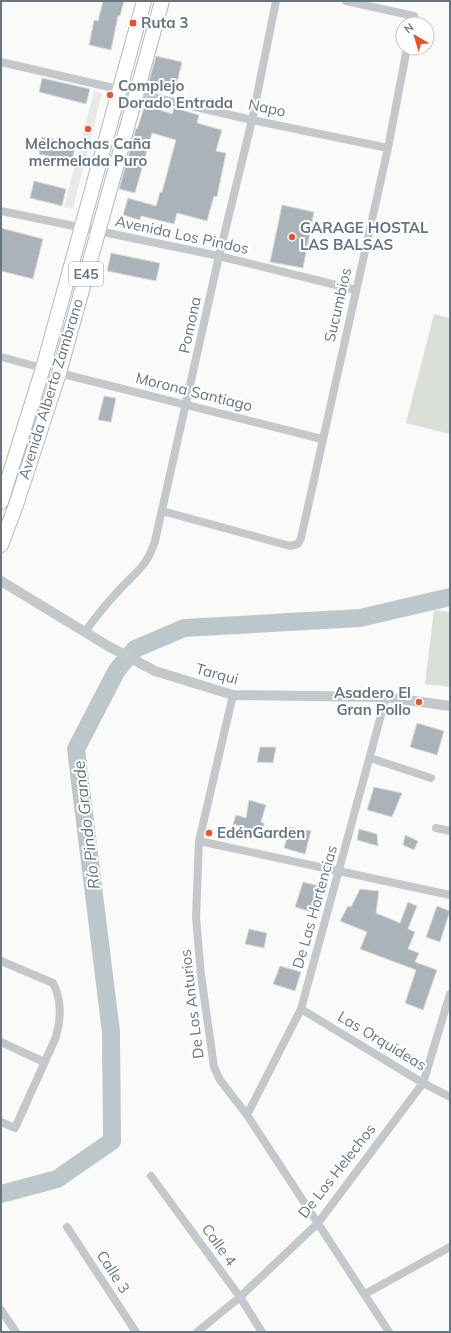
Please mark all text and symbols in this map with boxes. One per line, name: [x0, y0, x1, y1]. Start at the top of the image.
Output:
place label: Ruta 3: [141, 13, 189, 32]
north arrow: [395, 16, 435, 56]
marker: Ruta 3: [128, 18, 138, 28]
text: N: [401, 20, 416, 36]
place label: Complejo Dorado Entrada: [118, 76, 233, 112]
marker: Complejo Dorado Entrada: [105, 90, 115, 100]
street label: Napo: [247, 94, 288, 121]
marker: Melchochas Caña mermelada Puro: [83, 124, 93, 134]
place label: Melchochas Caña mermelada Puro: [25, 134, 151, 170]
street label: Avenida Los Pindos: [114, 211, 251, 258]
place label: GARAGE HOSTAL LAS BALSAS: [300, 218, 429, 254]
marker: GARAGE HOSTAL LAS BALSAS: [287, 232, 297, 242]
road number: E45: [69, 262, 103, 286]
street label: Sucumbios: [320, 266, 355, 344]
street label: Pomona: [174, 295, 205, 355]
street label: Avenida Alberto Zambrano: [14, 296, 87, 481]
street label: Morona Santiago: [134, 368, 254, 415]
street label: Tarqui: [194, 659, 241, 688]
place label: Asadero El Gran Pollo: [334, 683, 411, 719]
marker: Asadero El Gran Pollo: [414, 697, 424, 707]
water label: Río Pindo Grande: [68, 759, 104, 890]
place label: EdénGarden: [217, 823, 305, 842]
marker: EdénGarden: [204, 828, 214, 838]
street label: De Las Hortencias: [288, 843, 341, 971]
street label: De Los Anturios: [175, 948, 208, 1060]
street label: Las Orquideas: [334, 1007, 430, 1075]
street label: De Los Helechos: [294, 1120, 379, 1222]
street label: Calle 4: [198, 1220, 241, 1269]
street label: Calle 3: [93, 1247, 134, 1297]

